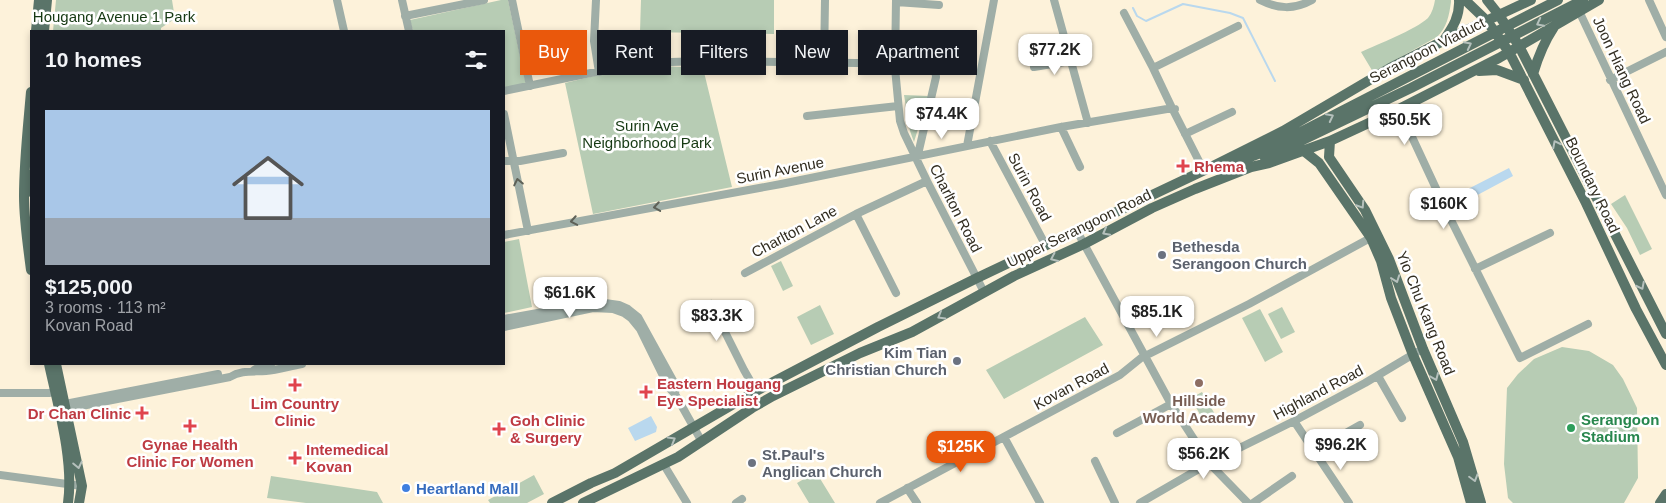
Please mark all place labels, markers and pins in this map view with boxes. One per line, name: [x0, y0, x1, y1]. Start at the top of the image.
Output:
pin: $77.2K: [1014, 34, 1096, 76]
pin: $74.4K: [901, 98, 983, 140]
pin: $50.5K: [1364, 104, 1446, 146]
place label: Rhema: [1194, 158, 1245, 175]
marker: Rhema: [1176, 159, 1190, 173]
pin: $160K: [1409, 188, 1479, 230]
place label: Bethesda Serangoon Church: [1172, 238, 1307, 272]
marker: Bethesda Serangoon Church: [1156, 249, 1168, 261]
pin: $61.6K: [529, 276, 611, 319]
pin: $85.1K: [1116, 296, 1198, 338]
pin: $83.3K: [676, 300, 758, 342]
place label: Kim Tian Christian Church: [825, 344, 947, 378]
marker: Kim Tian Christian Church: [951, 355, 963, 367]
place label: Eastern Hougang Eye Specialist: [657, 375, 781, 409]
marker: Hillside World Academy: [1193, 377, 1205, 389]
marker: Lim Country Clinic: [288, 378, 302, 392]
marker: Eastern Hougang Eye Specialist: [639, 385, 653, 399]
place label: Hillside World Academy: [1143, 392, 1256, 426]
place label: Lim Country Clinic: [251, 395, 340, 429]
place label: Dr Chan Clinic: [28, 405, 131, 422]
marker: Dr Chan Clinic: [135, 406, 149, 420]
place label: Serangoon Stadium: [1581, 411, 1659, 445]
place label: Goh Clinic & Surgery: [510, 412, 585, 446]
marker: Gynae Health Clinic For Women: [183, 419, 197, 433]
marker: Goh Clinic & Surgery: [492, 422, 506, 436]
marker: Serangoon Stadium: [1565, 422, 1577, 434]
pin: $96.2K: [1300, 428, 1382, 471]
pin: $125K: [926, 430, 996, 473]
place label: Gynae Health Clinic For Women: [126, 436, 254, 470]
pin: $56.2K: [1163, 438, 1245, 480]
place label: Intemedical Kovan: [306, 441, 389, 475]
place label: St.Paul's Anglican Church: [762, 446, 882, 480]
marker: Intemedical Kovan: [288, 451, 302, 465]
marker: St.Paul's Anglican Church: [746, 457, 758, 469]
place label: Heartland Mall: [416, 480, 519, 497]
marker: Heartland Mall: [400, 482, 412, 494]

